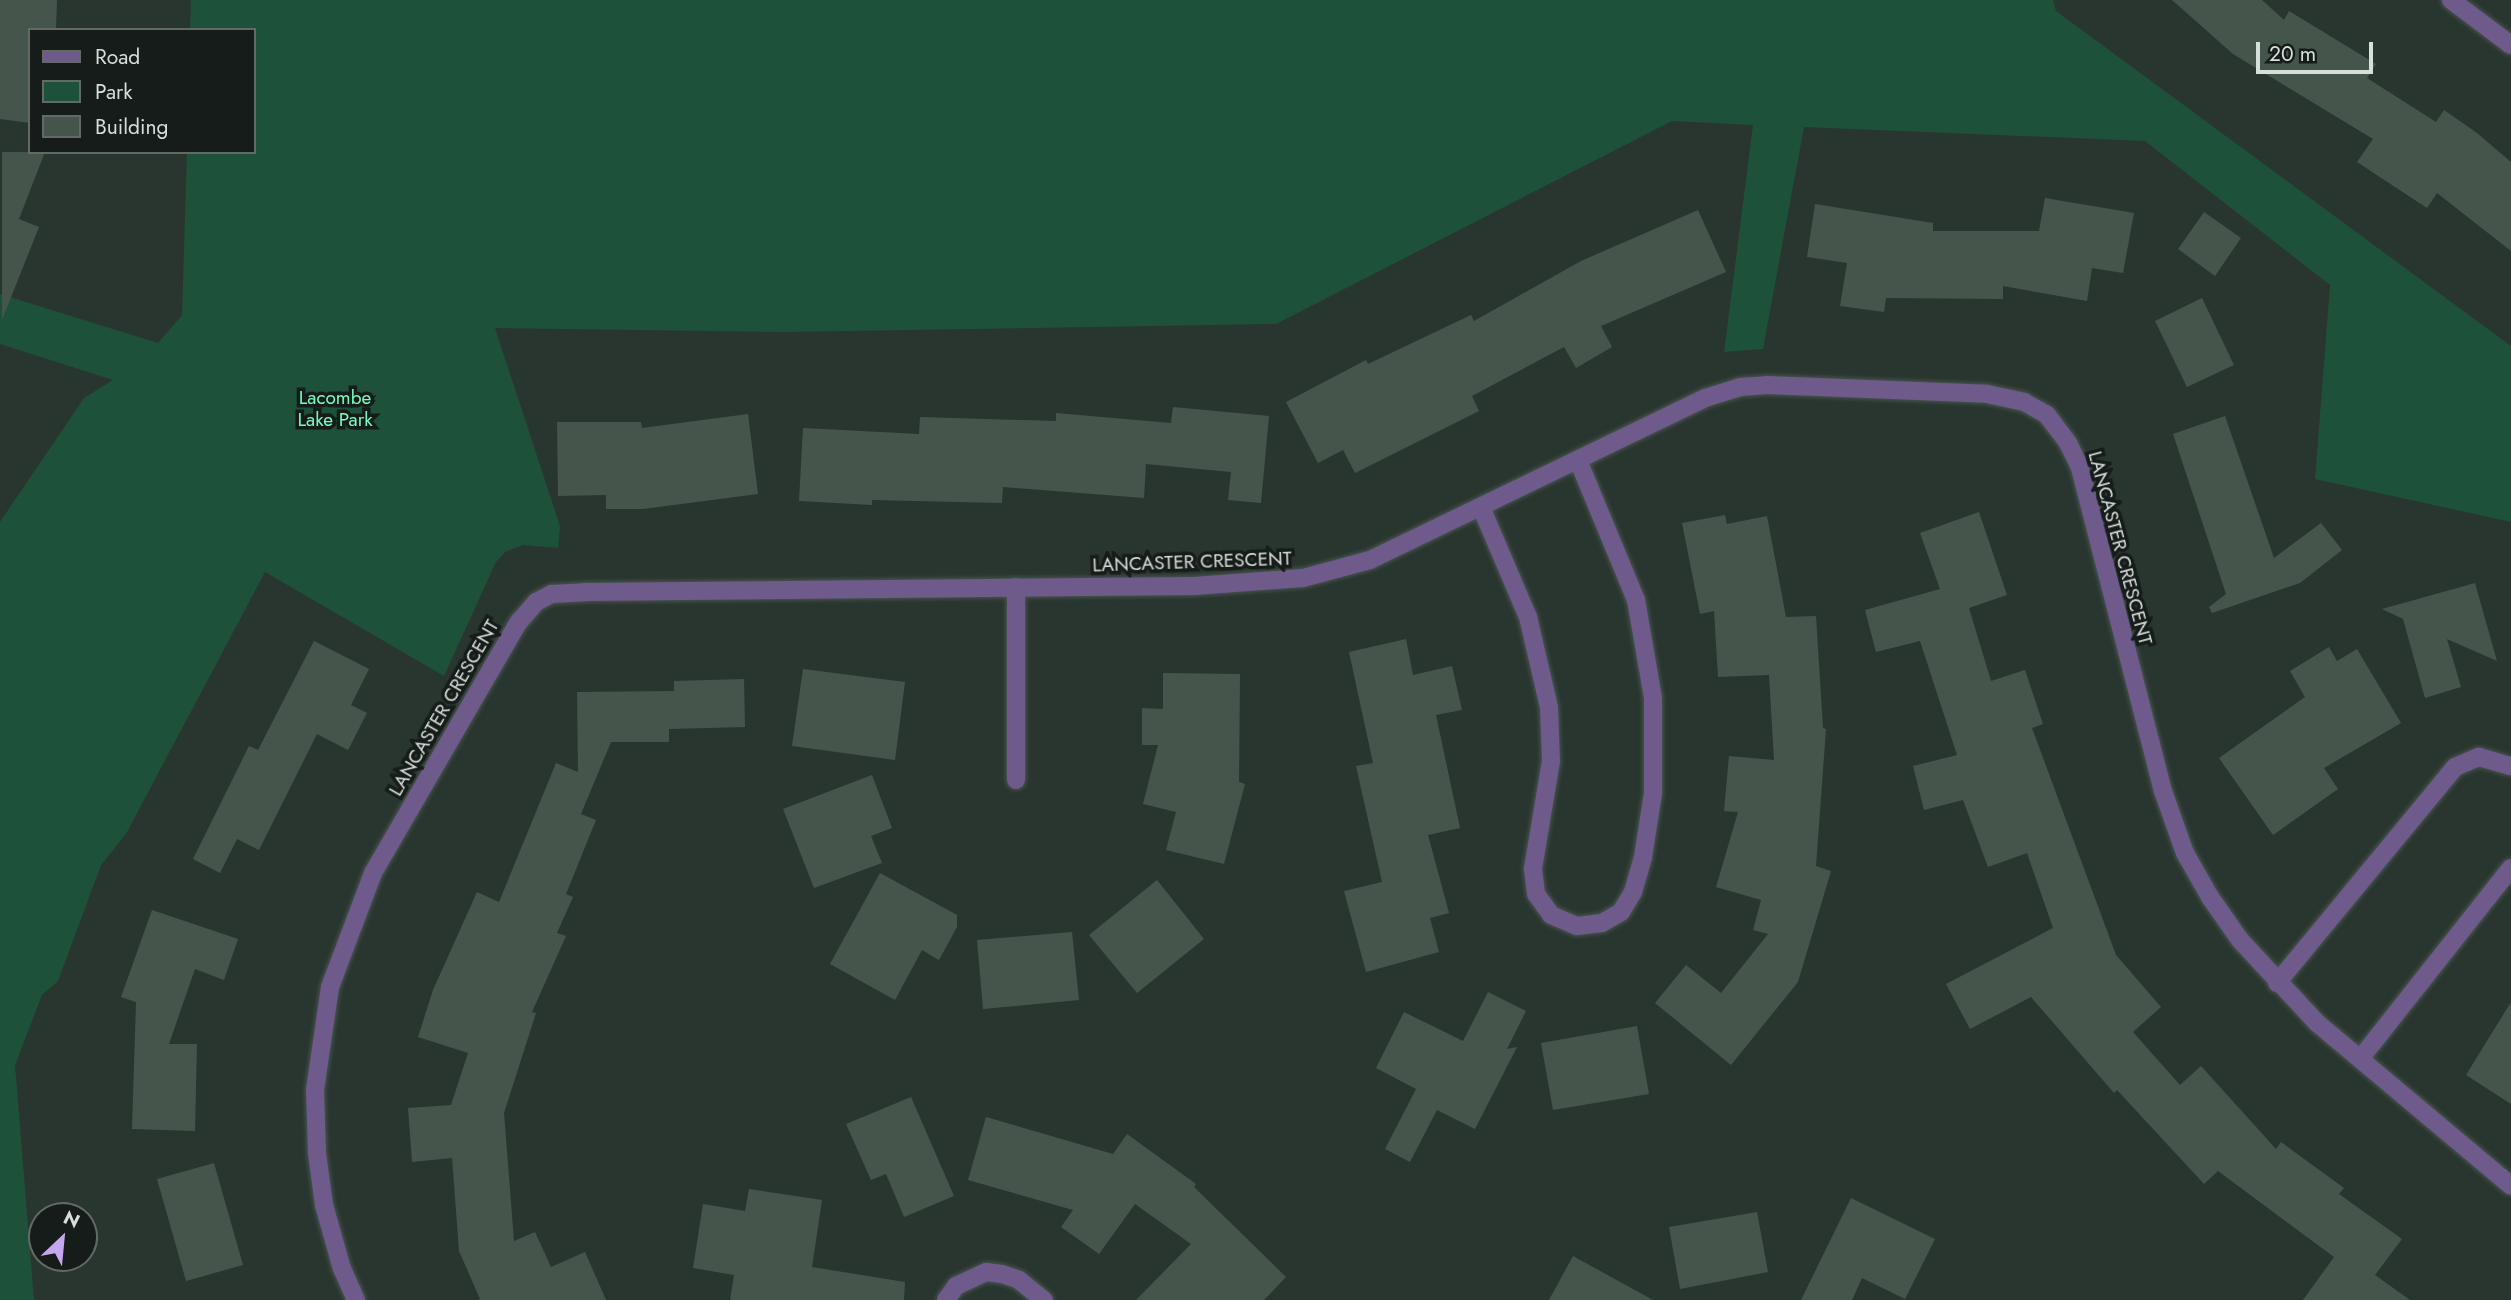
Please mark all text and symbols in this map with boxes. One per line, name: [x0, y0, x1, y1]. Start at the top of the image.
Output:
legend: [28, 28, 256, 154]
scale bar: [2259, 28, 2376, 72]
text: 20 m: [2269, 39, 2316, 69]
text: Road: [95, 42, 140, 72]
text: Park: [95, 77, 132, 107]
text: Building: [95, 112, 168, 142]
park label: Lacombe Lake Park: [297, 387, 373, 431]
street label: LANCASTER CRESCENT: [2083, 449, 2157, 647]
street label: LANCASTER CRESCENT: [1092, 547, 1292, 577]
street label: LANCASTER CRESCENT: [384, 616, 504, 800]
north arrow: [28, 1202, 98, 1272]
text: N: [59, 1204, 84, 1235]

